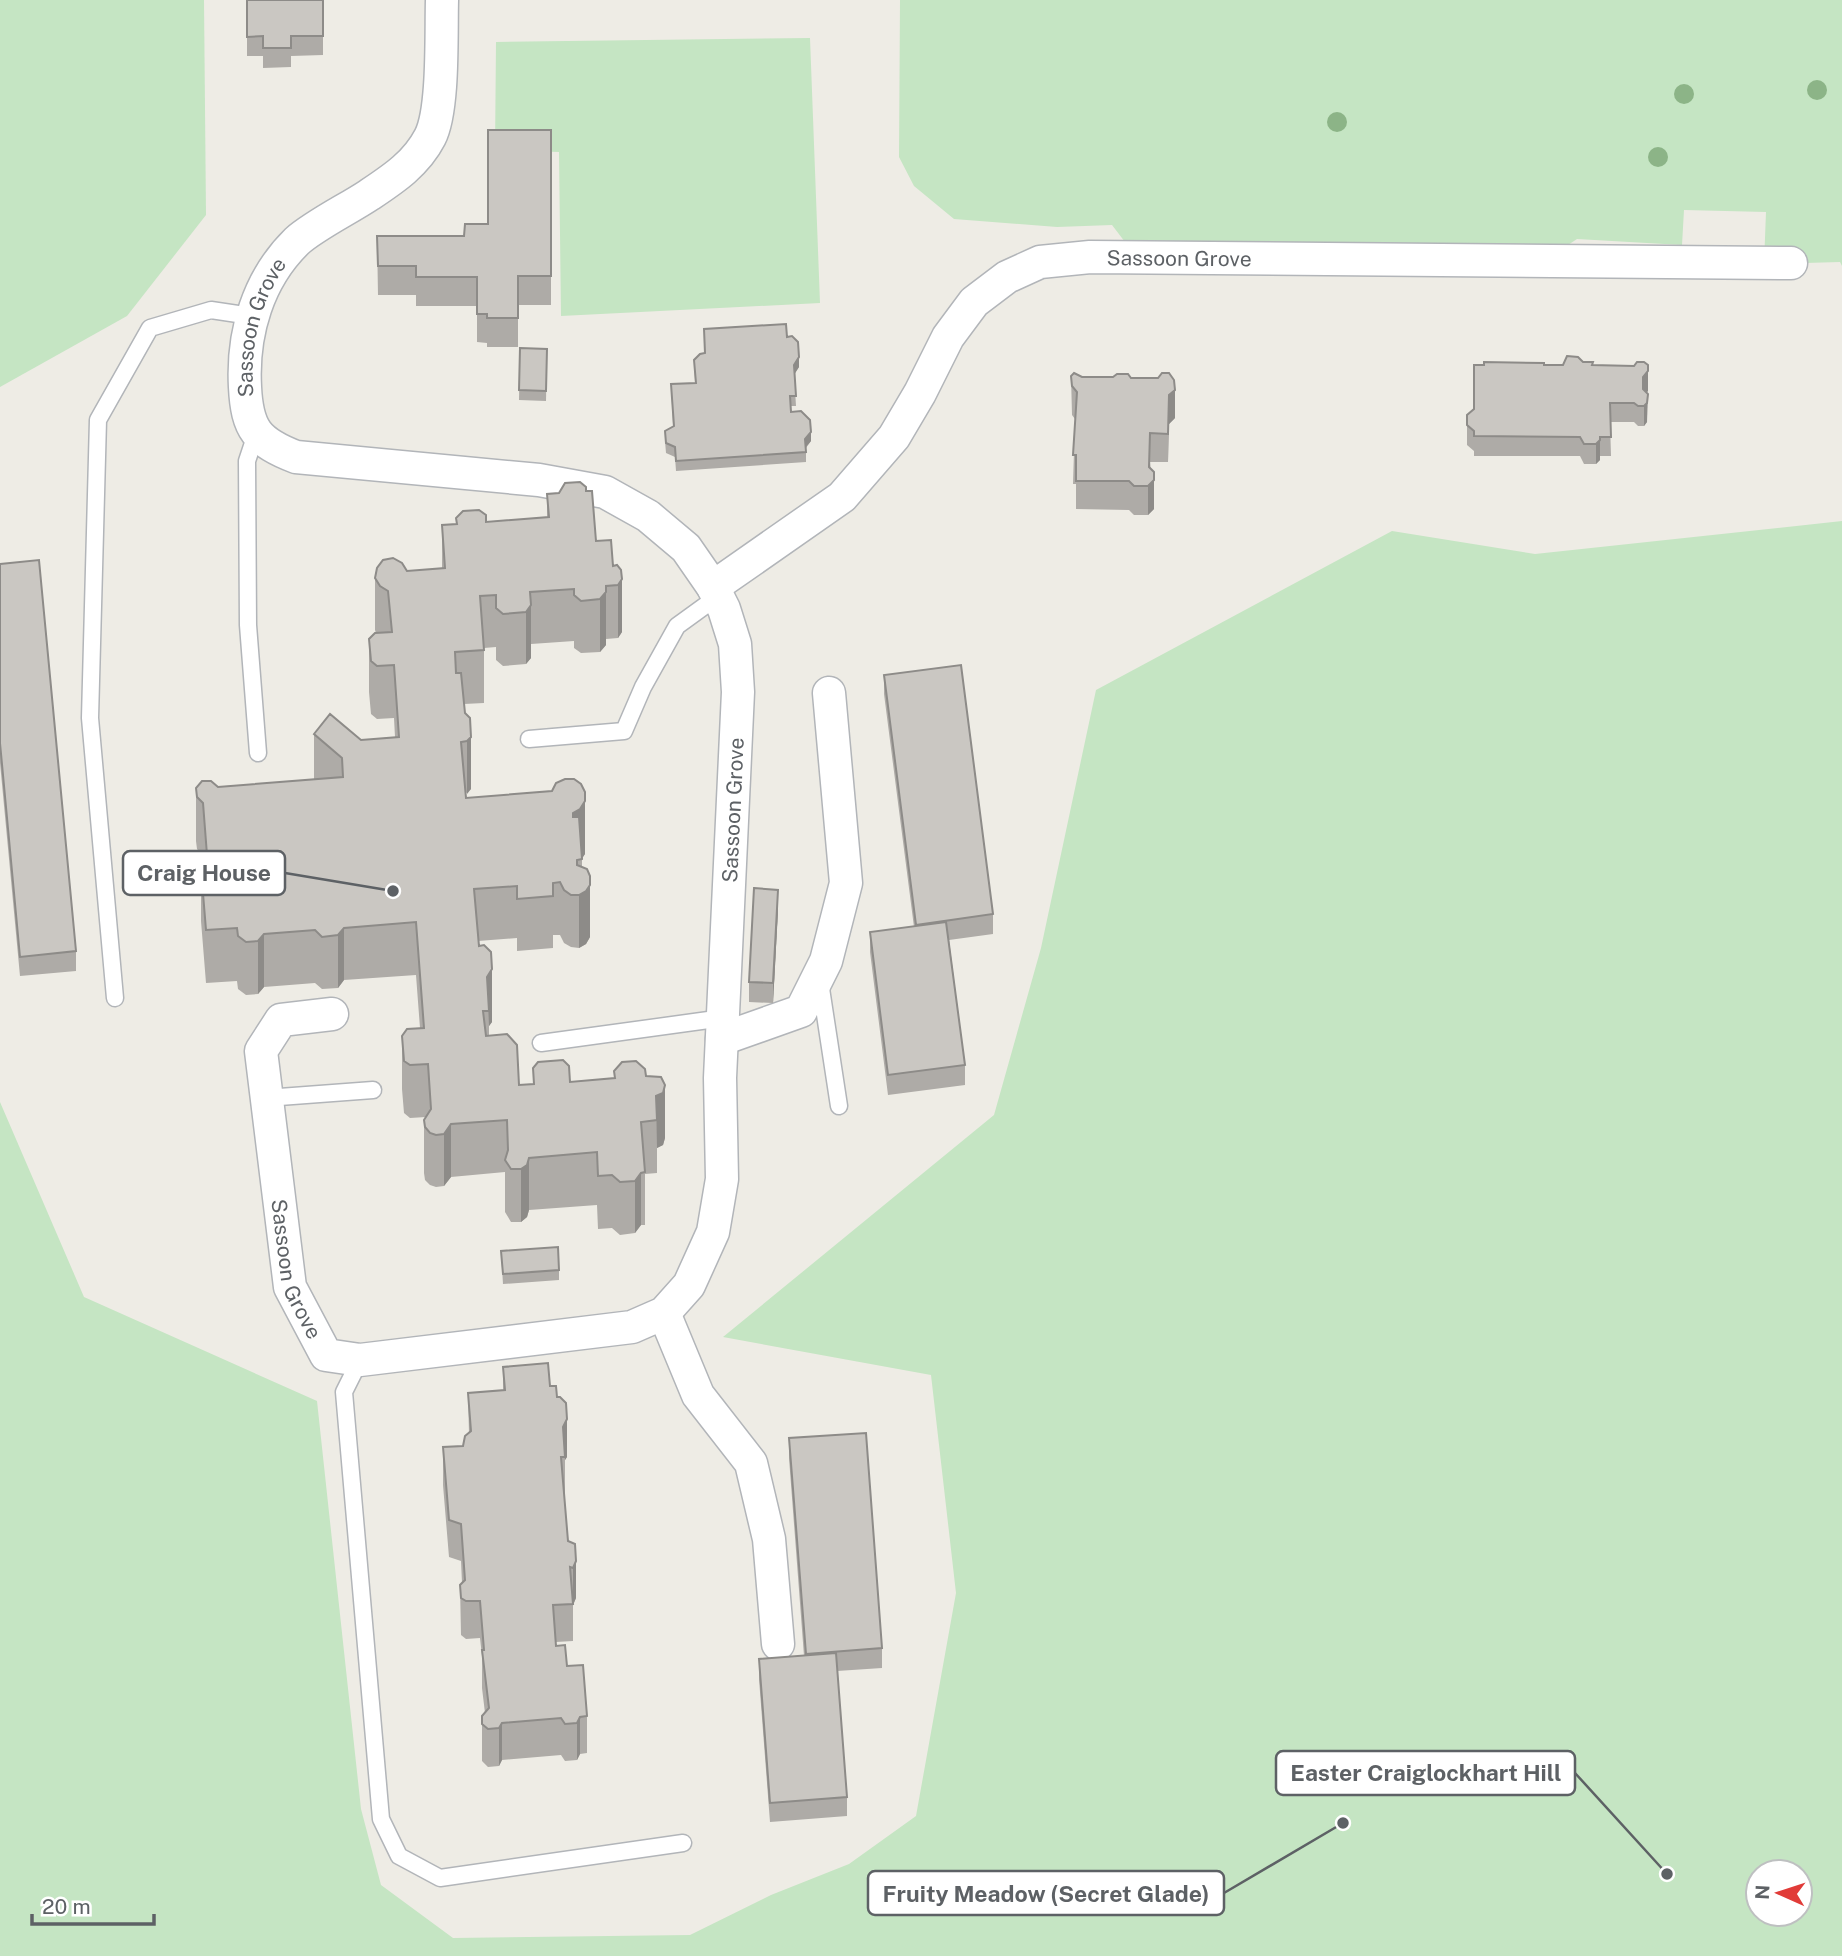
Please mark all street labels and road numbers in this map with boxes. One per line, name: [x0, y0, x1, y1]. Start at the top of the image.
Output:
street label: Sassoon Grove: [1106, 245, 1252, 271]
street label: Sassoon Grove: [232, 252, 291, 398]
street label: Sassoon Grove: [717, 737, 748, 883]
street label: Sassoon Grove: [267, 1198, 328, 1343]

